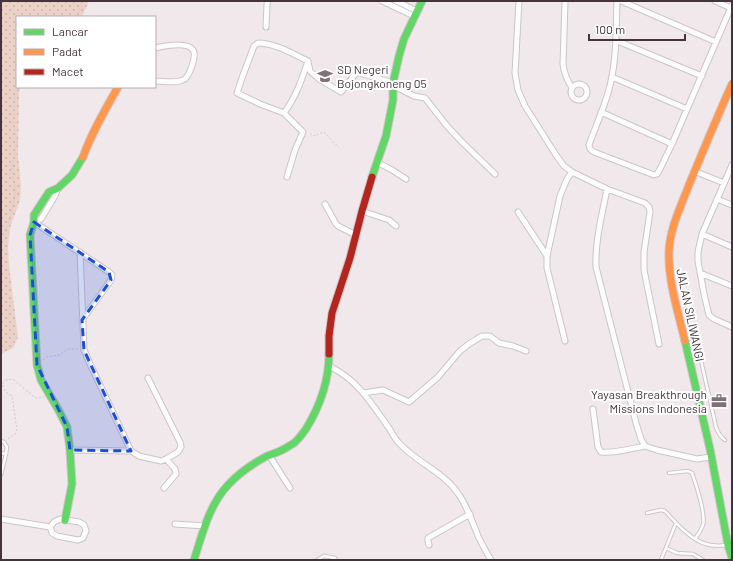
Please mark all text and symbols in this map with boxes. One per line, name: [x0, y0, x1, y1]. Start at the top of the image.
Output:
legend: [16, 16, 156, 88]
scale bar: [589, 16, 685, 42]
text: 100 m: [595, 22, 625, 36]
text: Lancar: [52, 24, 89, 38]
text: Padat: [52, 44, 82, 58]
place label: SD Negeri Bojongkoneng 05: [337, 62, 427, 90]
text: Macet: [52, 64, 84, 78]
school or university icon: SD Negeri Bojongkoneng 05: [316, 67, 334, 85]
street label: JALAN SILIWANGI: [674, 267, 708, 363]
place label: Yayasan Breakthrough Missions Indonesia: [591, 387, 707, 415]
office icon: Yayasan Breakthrough Missions Indonesia: [710, 392, 728, 410]

